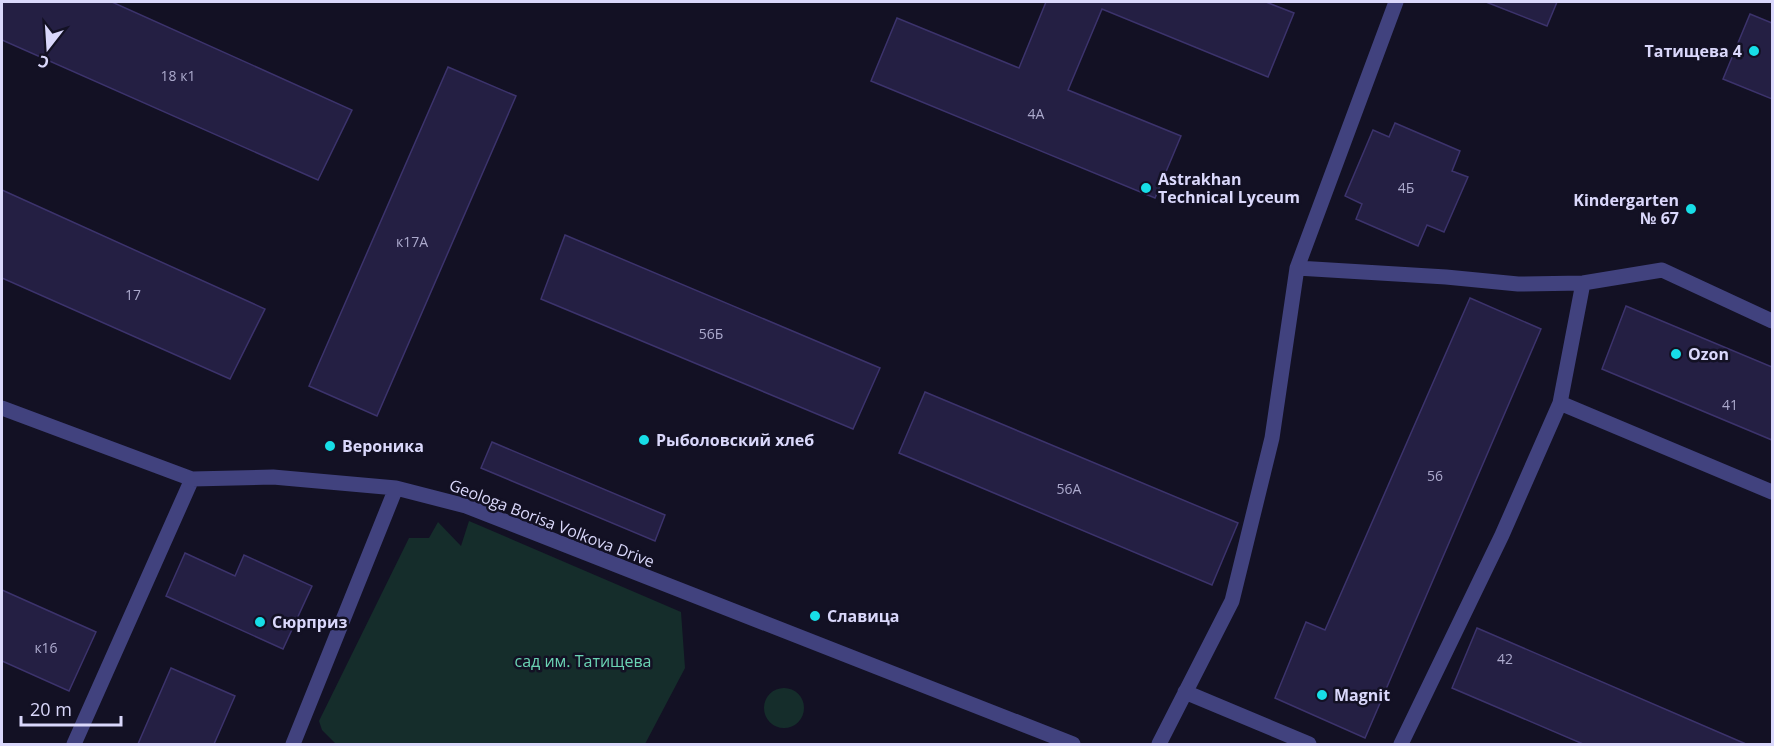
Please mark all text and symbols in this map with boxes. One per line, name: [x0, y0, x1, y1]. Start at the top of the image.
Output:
north arrow: [18, 18, 78, 78]
place label: Татищева 4: [1644, 40, 1742, 62]
marker: Татищева 4: [1747, 44, 1761, 58]
text: С: [36, 50, 52, 74]
house number: 18 к1: [161, 66, 195, 85]
house number: 4А: [1028, 104, 1045, 123]
place label: Astrakhan Technical Lyceum: [1158, 168, 1300, 208]
house number: 4Б: [1398, 178, 1414, 197]
marker: Astrakhan Technical Lyceum: [1139, 181, 1153, 195]
place label: Kindergarten № 67: [1573, 189, 1679, 229]
marker: Kindergarten № 67: [1684, 202, 1698, 216]
house number: к17А: [396, 232, 428, 251]
house number: 17: [125, 285, 141, 304]
house number: 56Б: [699, 324, 723, 343]
place label: Ozon: [1688, 343, 1729, 365]
marker: Ozon: [1669, 347, 1683, 361]
house number: 41: [1722, 395, 1738, 414]
place label: Рыболовский хлеб: [656, 429, 814, 451]
marker: Рыболовский хлеб: [637, 433, 651, 447]
place label: Вероника: [342, 435, 424, 457]
marker: Вероника: [323, 439, 337, 453]
house number: 56: [1427, 466, 1443, 485]
street label: Geologa Borisa Volkova Drive: [446, 474, 658, 572]
house number: 56А: [1057, 479, 1082, 498]
place label: Славица: [827, 605, 899, 627]
marker: Славица: [808, 609, 822, 623]
place label: Сюрприз: [272, 611, 347, 633]
marker: Сюрприз: [253, 615, 267, 629]
house number: к16: [34, 638, 58, 657]
house number: 42: [1497, 649, 1513, 668]
park label: сад им. Татищева: [515, 650, 652, 672]
place label: Magnit: [1334, 684, 1390, 706]
marker: Magnit: [1315, 688, 1329, 702]
scale bar: [21, 689, 122, 727]
text: 20 m: [30, 697, 72, 721]

